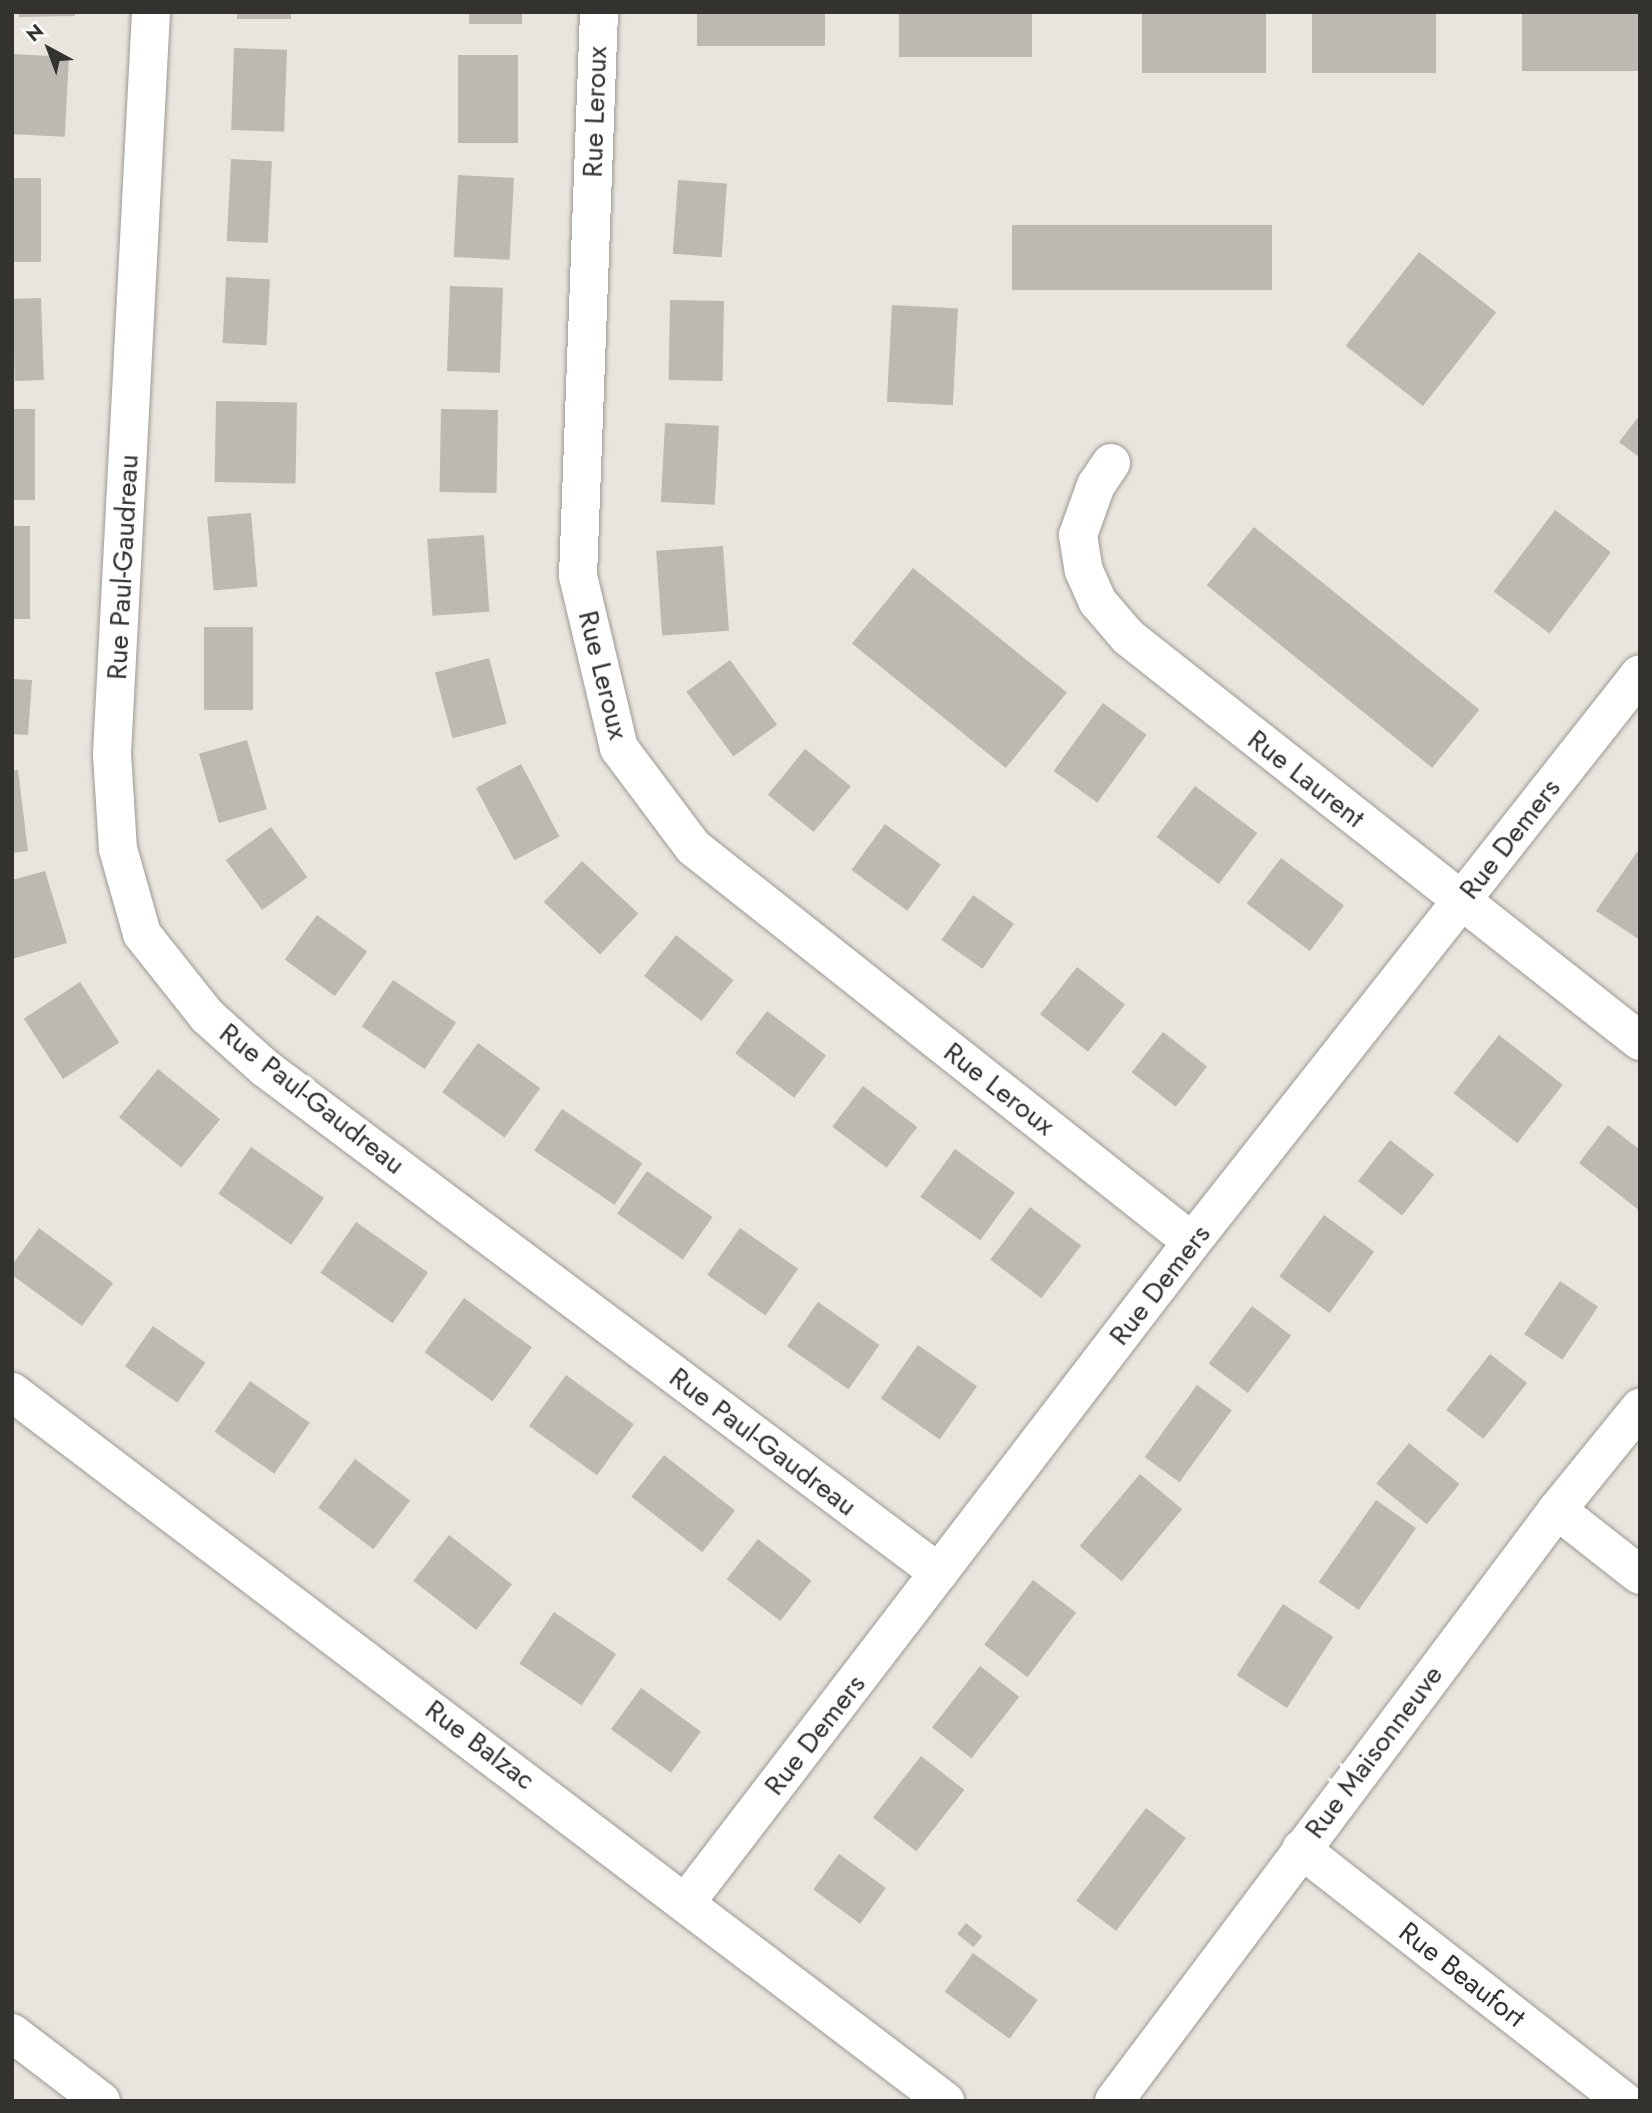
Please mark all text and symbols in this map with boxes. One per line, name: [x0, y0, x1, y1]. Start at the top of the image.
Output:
north arrow: [14, 14, 84, 84]
text: N: [20, 18, 49, 48]
street label: Rue Leroux: [576, 46, 614, 178]
street label: Rue Paul-Gaudreau: [100, 453, 146, 681]
street label: Rue Leroux: [571, 607, 635, 743]
street label: Rue Laurent: [1241, 723, 1371, 835]
street label: Rue Demers: [1452, 772, 1568, 906]
street label: Rue Paul-Gaudreau: [213, 1016, 411, 1182]
street label: Rue Leroux: [937, 1035, 1061, 1143]
street label: Rue Demers: [1102, 1218, 1218, 1352]
street label: Rue Paul-Gaudreau: [663, 1361, 863, 1523]
street label: Rue Maisonneuve: [1298, 1659, 1450, 1845]
street label: Rue Demers: [757, 1668, 873, 1802]
street label: Rue Balzac: [419, 1693, 541, 1797]
street label: Rue Beaufort: [1392, 1915, 1532, 2035]

